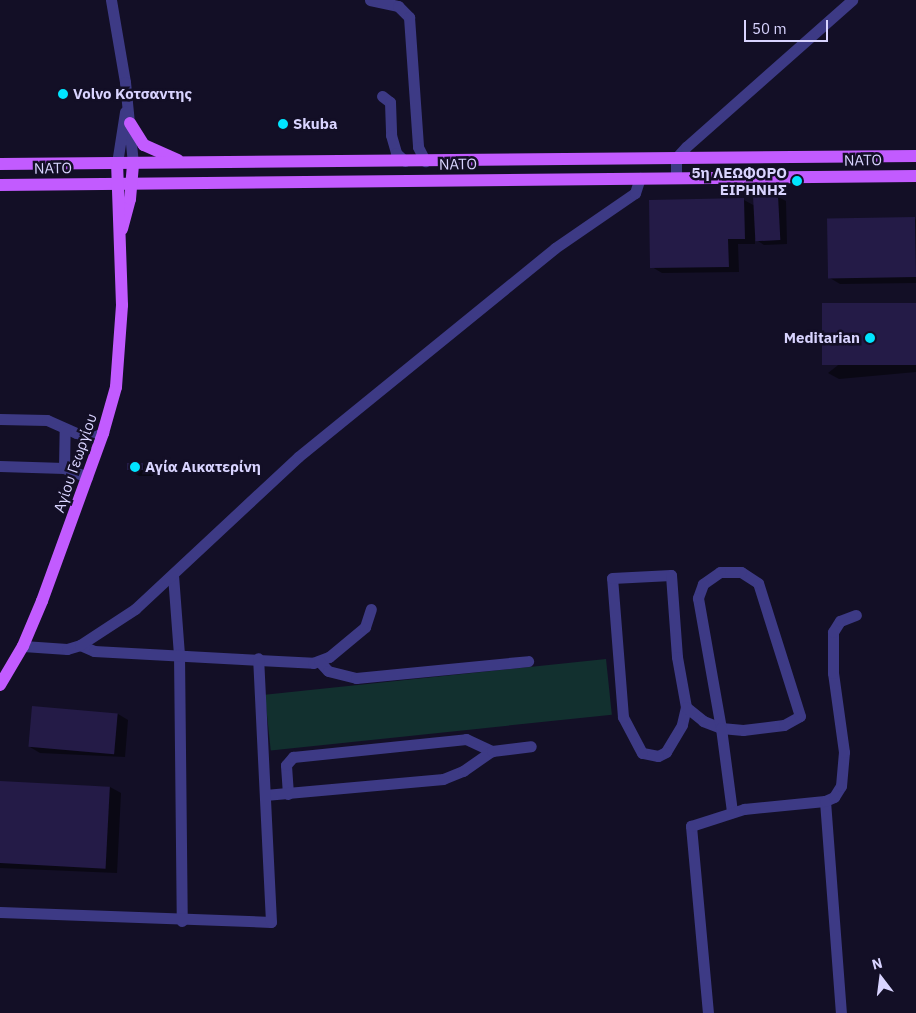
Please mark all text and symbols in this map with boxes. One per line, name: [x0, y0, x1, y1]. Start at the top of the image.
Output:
scale bar: [746, 10, 830, 42]
text: 50 m: [752, 19, 787, 38]
place label: Volvo Κοτσαντης: [73, 85, 192, 103]
marker: Volvo Κοτσαντης: [57, 88, 69, 100]
place label: Skuba: [293, 115, 337, 133]
marker: Skuba: [277, 118, 289, 130]
street label: ΝΑΤΟ: [844, 151, 882, 169]
street label: ΝΑΤΟ: [439, 155, 477, 173]
street label: ΝΑΤΟ: [34, 159, 72, 177]
place label: 5η ΛΕΩΦΟΡΟ ΕΙΡΗΝΗΣ: [691, 163, 787, 198]
marker: 5η ΛΕΩΦΟΡΟ ΕΙΡΗΝΗΣ: [791, 175, 803, 187]
place label: Meditarian: [784, 329, 860, 347]
marker: Meditarian: [864, 332, 876, 344]
street label: Αγίου Γεωργίου: [50, 411, 100, 515]
place label: Αγία Αικατερίνη: [145, 458, 261, 476]
marker: Αγία Αικατερίνη: [129, 461, 141, 473]
north arrow: [856, 953, 906, 1003]
text: N: [870, 954, 884, 974]

